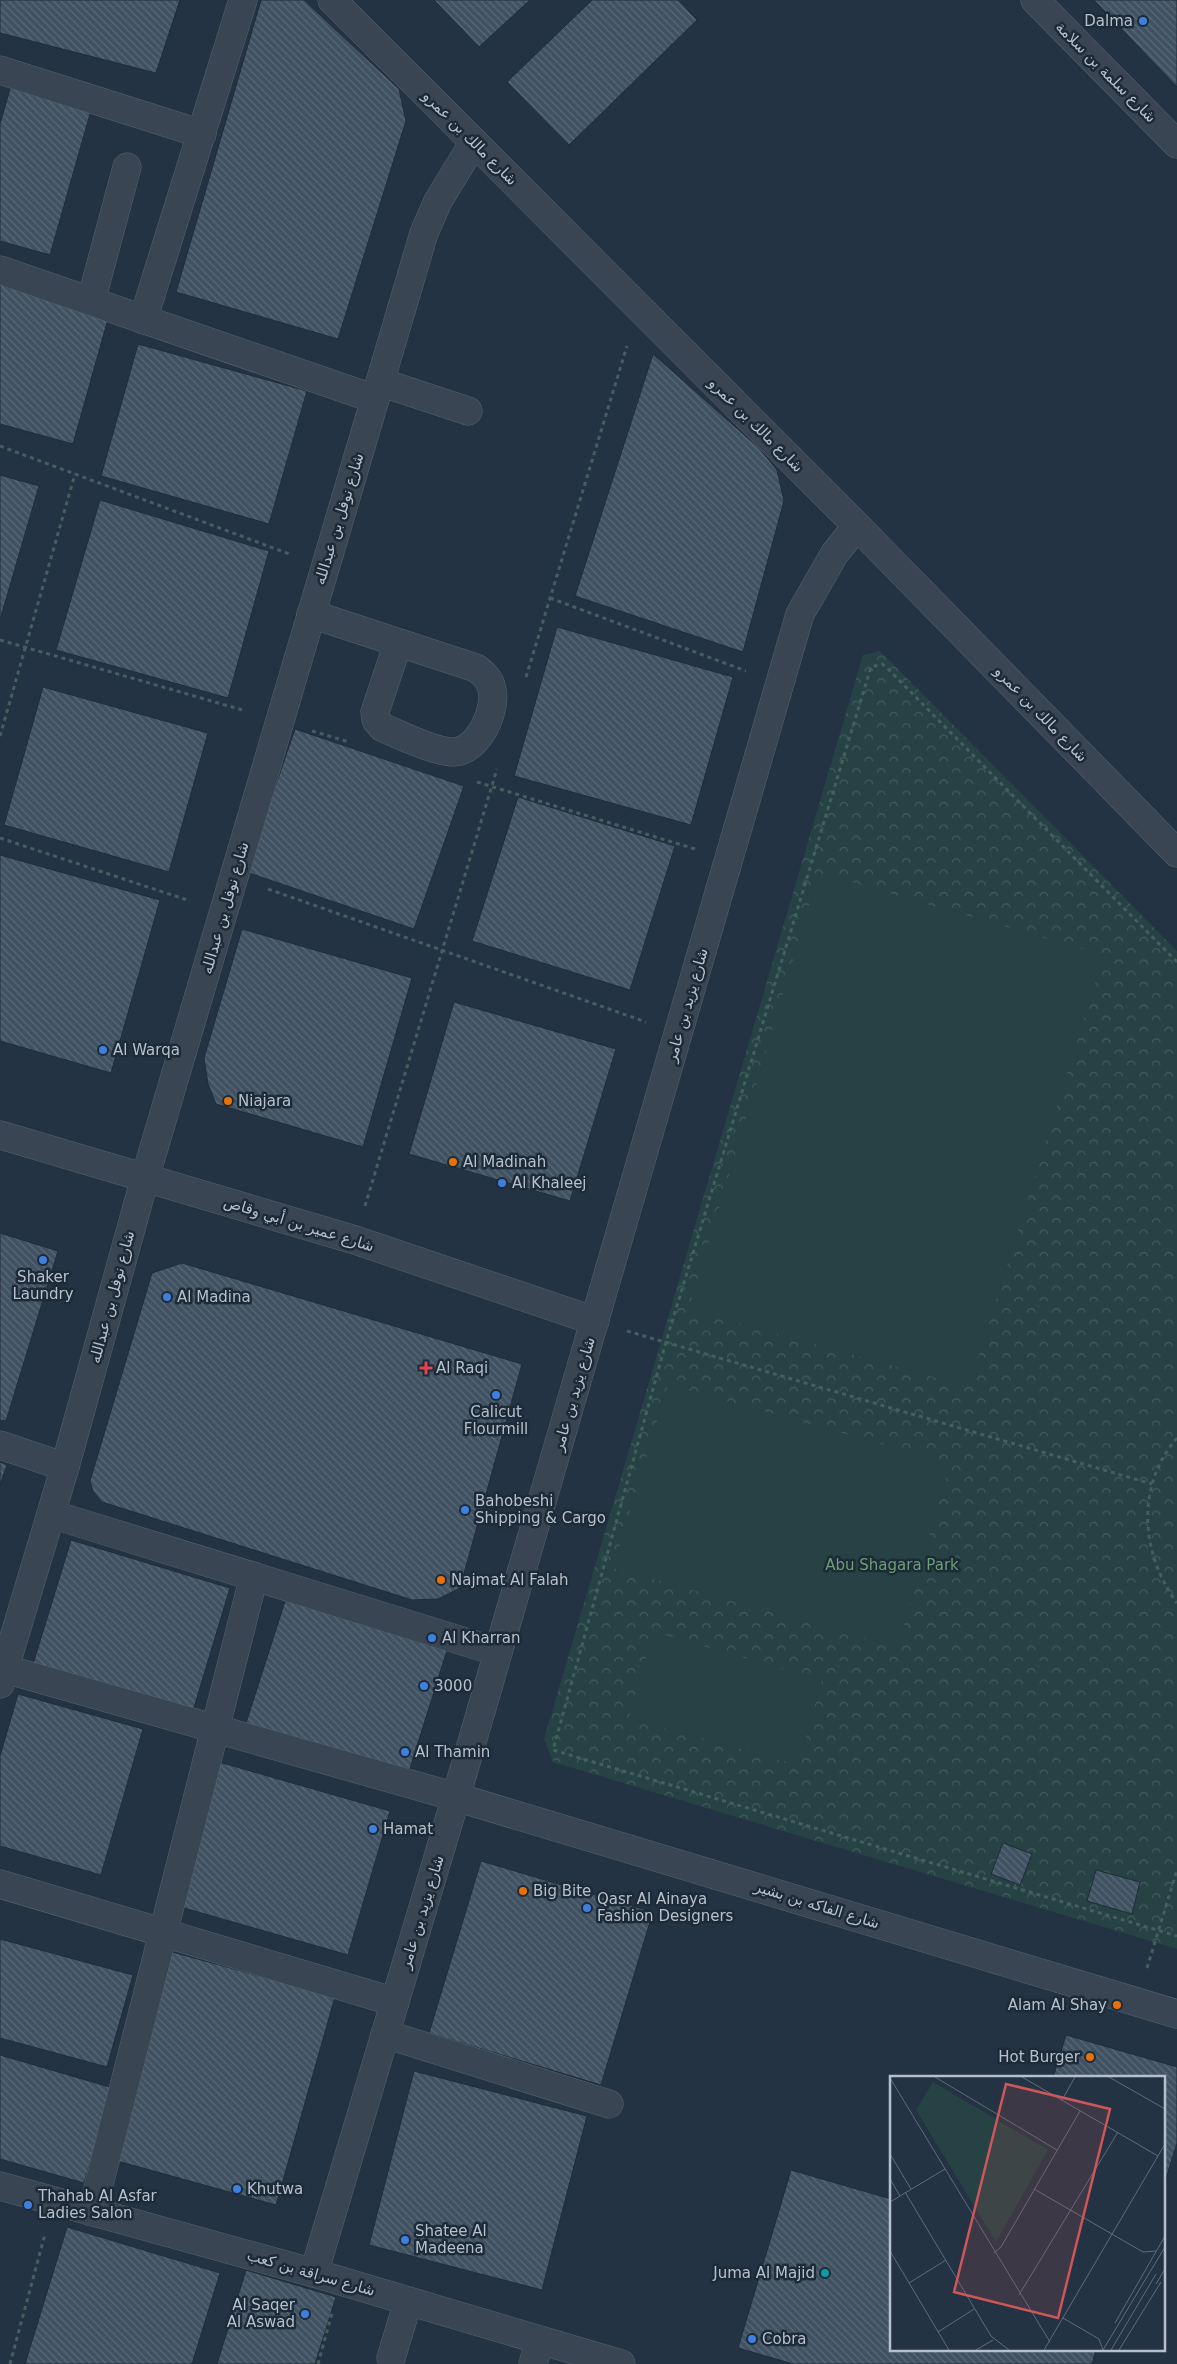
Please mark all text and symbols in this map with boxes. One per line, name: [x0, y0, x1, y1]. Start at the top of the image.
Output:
place label: Dalma: [1084, 12, 1133, 30]
marker: Dalma: [1137, 15, 1149, 27]
street label: شارع سلمة بن سلامة: [1052, 18, 1160, 126]
street label: شارع مالك بن عمرو: [418, 86, 521, 189]
street label: شارع مالك بن عمرو: [704, 373, 807, 476]
street label: شارع نوفل بن عبدالله: [310, 451, 368, 587]
street label: شارع مالك بن عمرو: [990, 662, 1091, 766]
street label: شارع نوفل بن عبدالله: [197, 840, 253, 976]
street label: شارع يزيد بن عامر: [662, 946, 712, 1065]
place label: Al Warqa: [113, 1041, 180, 1059]
marker: Al Warqa: [97, 1044, 109, 1056]
place label: Niajara: [238, 1092, 291, 1110]
marker: Niajara: [222, 1095, 234, 1107]
place label: Al Madinah: [463, 1153, 546, 1171]
marker: Al Madinah: [447, 1156, 459, 1168]
place label: Al Khaleej: [512, 1174, 587, 1192]
marker: Al Khaleej: [496, 1177, 508, 1189]
street label: شارع عمير بن أبي وقاص: [221, 1192, 377, 1256]
street label: شارع نوفل بن عبدالله: [86, 1229, 138, 1365]
marker: Shaker Laundry: [37, 1254, 49, 1266]
place label: Shaker Laundry: [12, 1268, 74, 1303]
place label: Al Madina: [177, 1288, 251, 1306]
marker: Al Madina: [161, 1291, 173, 1303]
street label: شارع يزيد بن عامر: [549, 1335, 599, 1454]
place label: Al Raqi: [436, 1359, 488, 1377]
marker: Al Raqi: [420, 1362, 432, 1374]
marker: Calicut Flourmill: [490, 1389, 502, 1401]
place label: Calicut Flourmill: [464, 1403, 528, 1438]
place label: Bahobeshi Shipping & Cargo: [475, 1492, 606, 1527]
marker: Bahobeshi Shipping & Cargo: [459, 1504, 471, 1516]
park label: Abu Shagara Park: [825, 1556, 959, 1574]
place label: Najmat Al Falah: [451, 1571, 569, 1589]
marker: Najmat Al Falah: [435, 1574, 447, 1586]
place label: Al Kharran: [442, 1629, 521, 1647]
marker: Al Kharran: [426, 1632, 438, 1644]
place label: 3000: [434, 1677, 472, 1695]
marker: 3000: [418, 1680, 430, 1692]
place label: Al Thamin: [415, 1743, 490, 1761]
marker: Al Thamin: [399, 1746, 411, 1758]
place label: Hamat: [383, 1820, 433, 1838]
marker: Hamat: [367, 1823, 379, 1835]
street label: شارع يزيد بن عامر: [396, 1853, 448, 1972]
street label: شارع الفاكه بن بشير: [751, 1877, 882, 1933]
place label: Big Bite: [533, 1882, 591, 1900]
marker: Big Bite: [517, 1885, 529, 1897]
place label: Qasr Al Ainaya Fashion Designers: [597, 1890, 734, 1925]
marker: Qasr Al Ainaya Fashion Designers: [581, 1902, 593, 1914]
place label: Alam Al Shay: [1008, 1996, 1107, 2014]
marker: Alam Al Shay: [1111, 1999, 1123, 2011]
place label: Hot Burger: [998, 2048, 1081, 2066]
marker: Hot Burger: [1084, 2051, 1096, 2063]
inset map: [890, 2076, 1164, 2352]
place label: Khutwa: [247, 2180, 303, 2198]
marker: Khutwa: [231, 2183, 243, 2195]
place label: Thahab Al Asfar Ladies Salon: [37, 2187, 158, 2222]
marker: Thahab Al Asfar Ladies Salon: [22, 2199, 34, 2211]
place label: Shatee Al Madeena: [415, 2222, 487, 2257]
marker: Shatee Al Madeena: [399, 2234, 411, 2246]
street label: شارع سراقة بن كعب: [245, 2246, 377, 2300]
place label: Juma Al Majid: [712, 2264, 815, 2282]
marker: Juma Al Majid: [819, 2267, 831, 2279]
place label: Al Saqer Al Aswad: [227, 2296, 296, 2331]
marker: Al Saqer Al Aswad: [299, 2308, 311, 2320]
place label: Cobra: [762, 2330, 807, 2348]
marker: Cobra: [746, 2333, 758, 2345]

